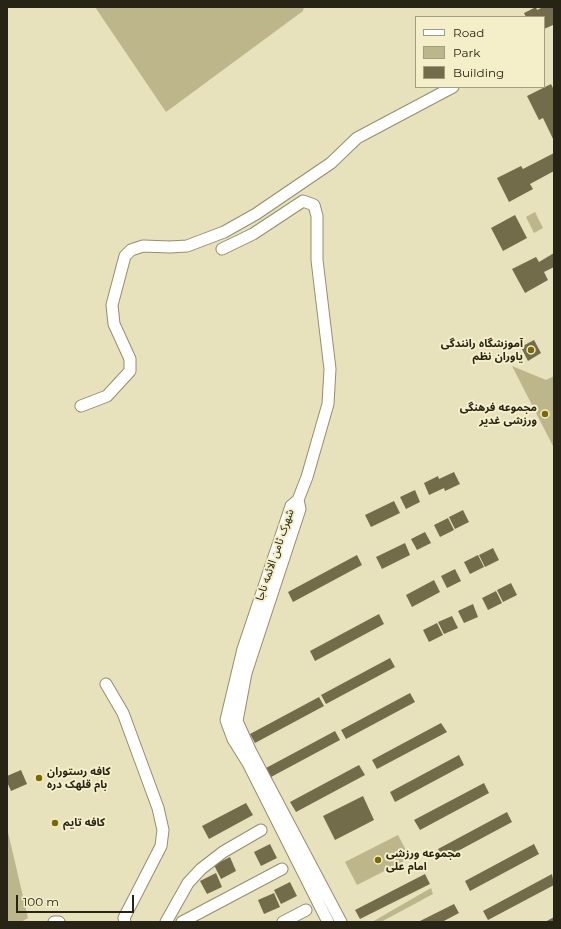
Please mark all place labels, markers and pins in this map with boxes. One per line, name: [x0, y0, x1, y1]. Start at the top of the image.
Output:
place label: آموزشگاه رانندگی یاوران نظم: [441, 337, 523, 363]
marker: آموزشگاه رانندگی یاوران نظم: [526, 345, 536, 355]
place label: مجموعه فرهنگی ورزشی غدیر: [460, 401, 537, 427]
marker: مجموعه فرهنگی ورزشی غدیر: [540, 409, 550, 419]
place label: کافه رستوران بام قلهک دره: [47, 765, 111, 791]
marker: کافه رستوران بام قلهک دره: [34, 773, 44, 783]
place label: کافه تایم: [63, 816, 105, 830]
marker: کافه تایم: [50, 818, 60, 828]
place label: مجموعه ورزشی امام علی: [386, 847, 461, 873]
marker: مجموعه ورزشی امام علی: [373, 855, 383, 865]

